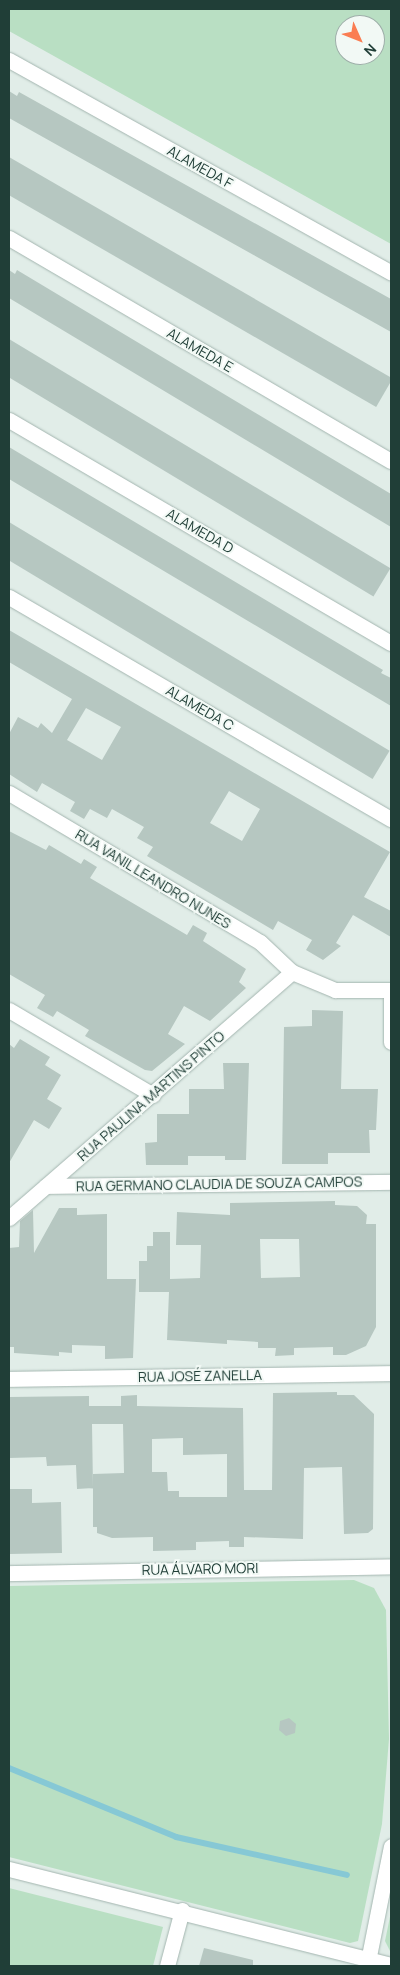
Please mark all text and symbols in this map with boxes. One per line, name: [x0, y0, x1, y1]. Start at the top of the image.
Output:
north arrow: [335, 15, 385, 65]
text: N: [360, 40, 381, 60]
street label: ALAMEDA F: [164, 142, 236, 192]
street label: ALAMEDA E: [164, 324, 236, 376]
street label: ALAMEDA D: [163, 505, 237, 557]
street label: ALAMEDA C: [163, 682, 237, 734]
street label: RUA VANIL LEANDRO NUNES: [72, 826, 234, 932]
street label: RUA PAULINA MARTINS PINTO: [74, 1027, 228, 1165]
street label: RUA GERMANO CLAUDIA DE SOUZA CAMPOS: [76, 1173, 362, 1195]
street label: RUA JOSÉ ZANELLA: [138, 1367, 262, 1385]
street label: RUA ÁLVARO MORI: [141, 1560, 259, 1578]

